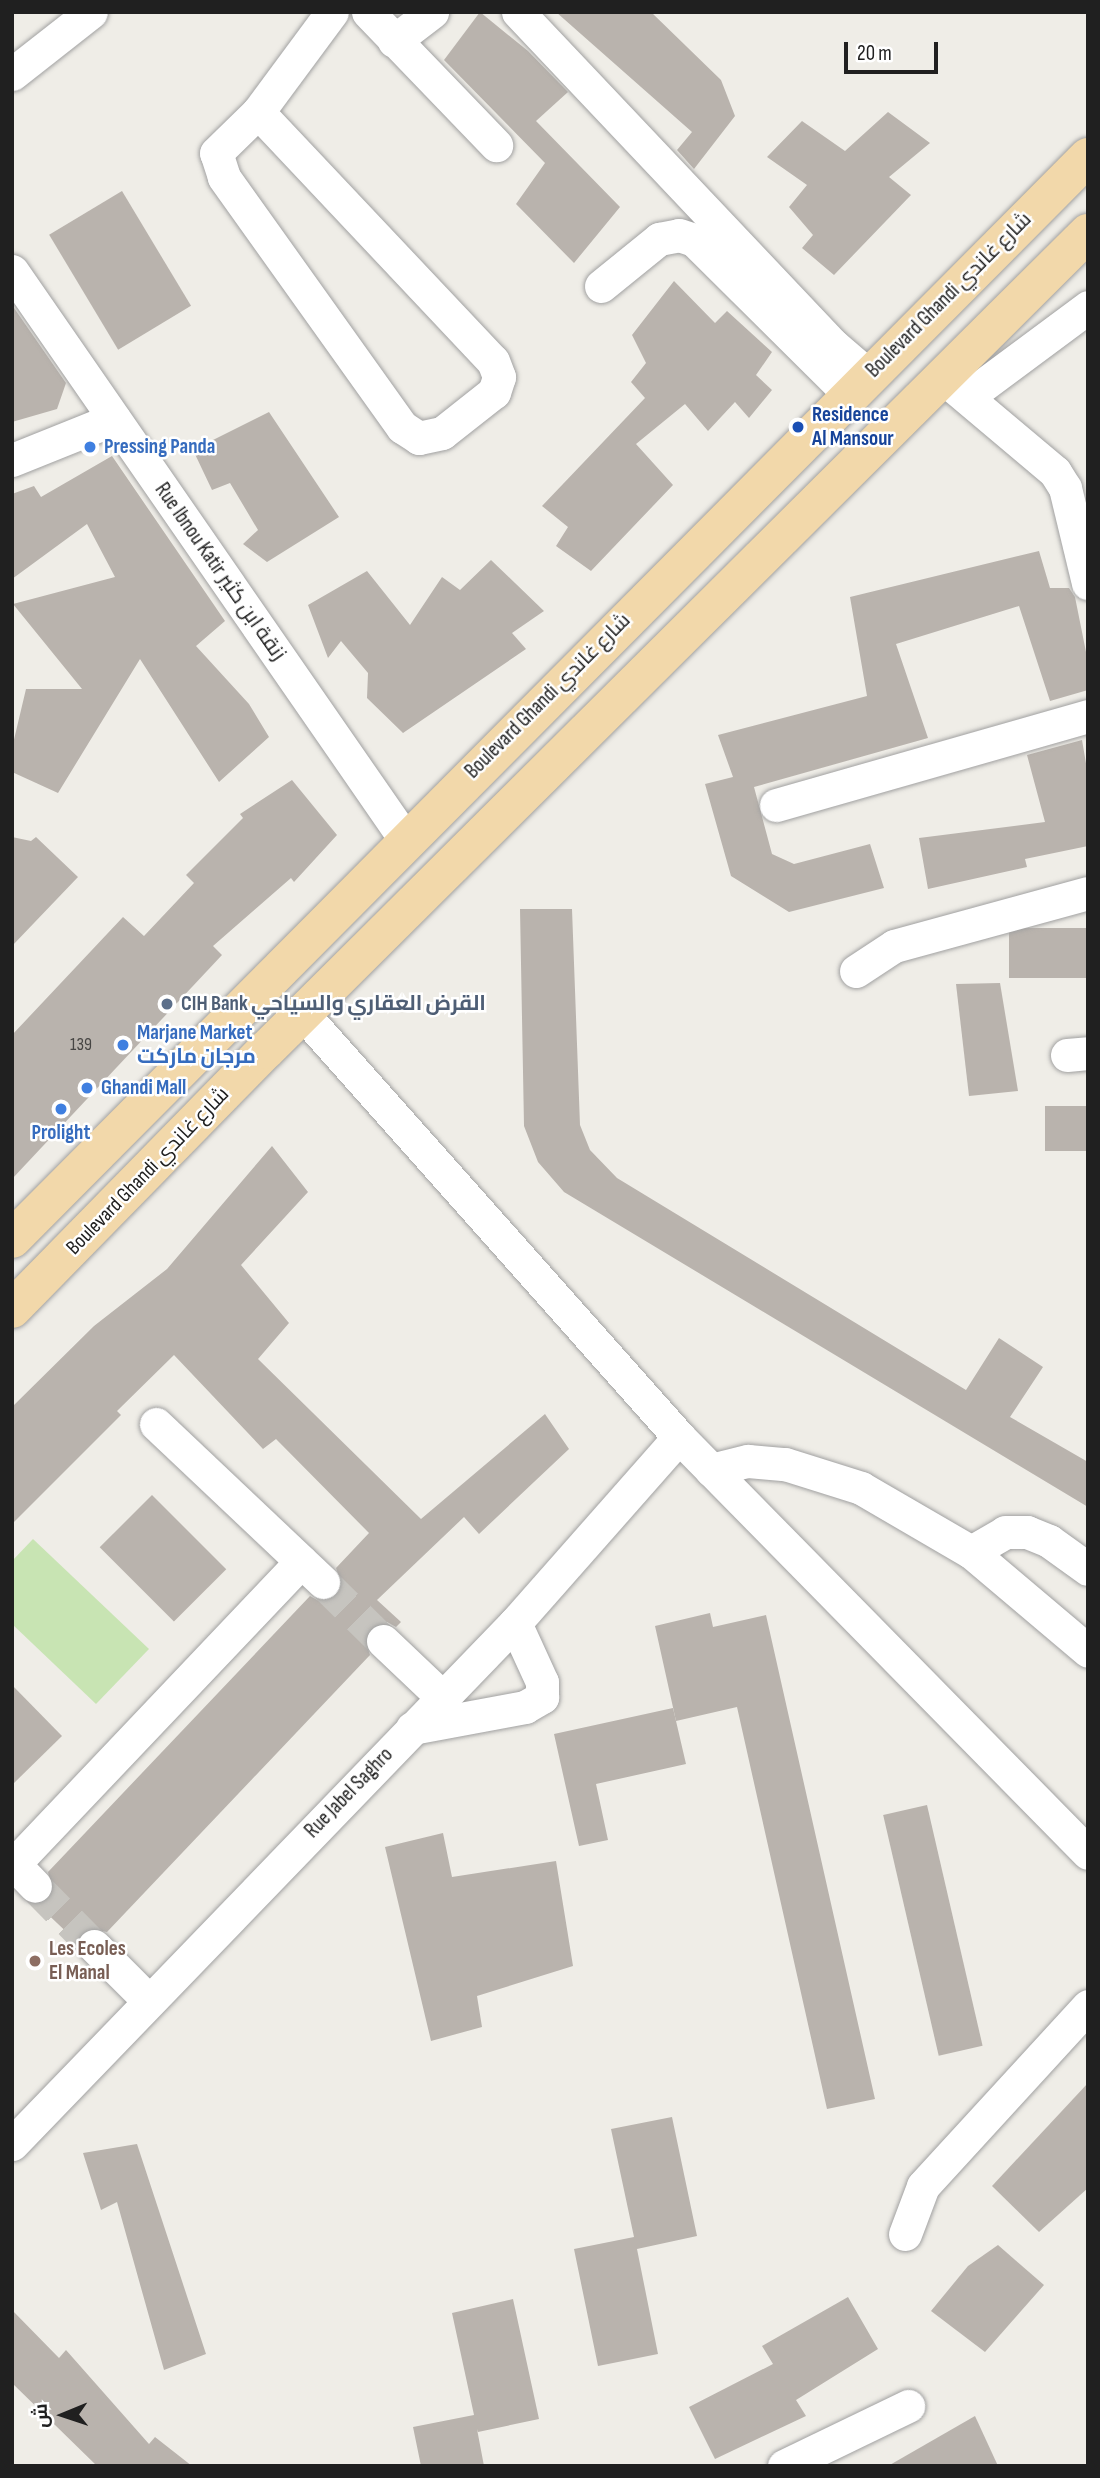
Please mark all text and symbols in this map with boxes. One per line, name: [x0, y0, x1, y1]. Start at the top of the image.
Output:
scale bar: [848, 28, 942, 72]
text: 20 m: [857, 41, 892, 66]
street label: Boulevard Ghandi شارع غاندي: [861, 207, 1037, 383]
place label: Residence Al Mansour: [812, 402, 894, 452]
marker: Residence Al Mansour: [790, 419, 806, 435]
place label: Pressing Panda: [104, 434, 215, 460]
marker: Pressing Panda: [82, 439, 98, 455]
street label: Rue Ibnou Katir زنقة ابن كثير: [149, 478, 291, 666]
street label: Boulevard Ghandi شارع غاندي: [460, 608, 636, 784]
place label: CIH Bank القرض العقاري والسياحي: [181, 991, 486, 1017]
marker: CIH Bank القرض العقاري والسياحي: [159, 996, 175, 1012]
place label: Marjane Market مرجان ماركت: [137, 1020, 256, 1070]
house number: 139: [70, 1034, 92, 1056]
marker: Marjane Market مرجان ماركت: [115, 1037, 131, 1053]
place label: Ghandi Mall: [101, 1075, 186, 1101]
marker: Ghandi Mall: [79, 1080, 95, 1096]
street label: Boulevard Ghandi شارع غاندي: [61, 1082, 235, 1260]
marker: Prolight: [53, 1101, 69, 1117]
place label: Prolight: [32, 1120, 90, 1146]
street label: Rue Jabel Saghro: [300, 1743, 398, 1843]
place label: Les Ecoles El Manal: [49, 1936, 126, 1986]
marker: Les Ecoles El Manal: [27, 1953, 43, 1969]
north arrow: [28, 2380, 98, 2450]
text: ش: [30, 2403, 53, 2428]

